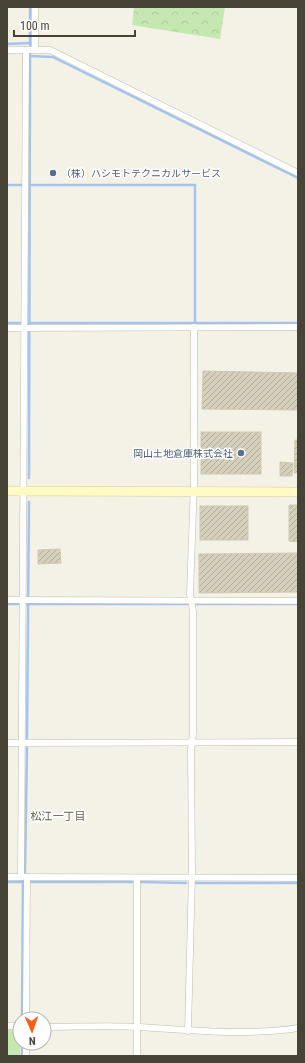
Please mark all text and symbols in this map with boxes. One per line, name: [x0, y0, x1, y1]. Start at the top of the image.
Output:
scale bar: [14, 12, 135, 38]
text: 100 m: [20, 19, 50, 33]
marker: （株）ハシモトテクニカルサービス: [48, 168, 58, 178]
place label: （株）ハシモトテクニカルサービス: [61, 168, 221, 179]
place label: 岡山土地倉庫株式会社: [133, 448, 233, 459]
marker: 岡山土地倉庫株式会社: [236, 448, 246, 458]
district label: 松江一丁目: [31, 810, 86, 823]
north arrow: [12, 1011, 52, 1051]
text: N: [28, 1034, 36, 1047]

